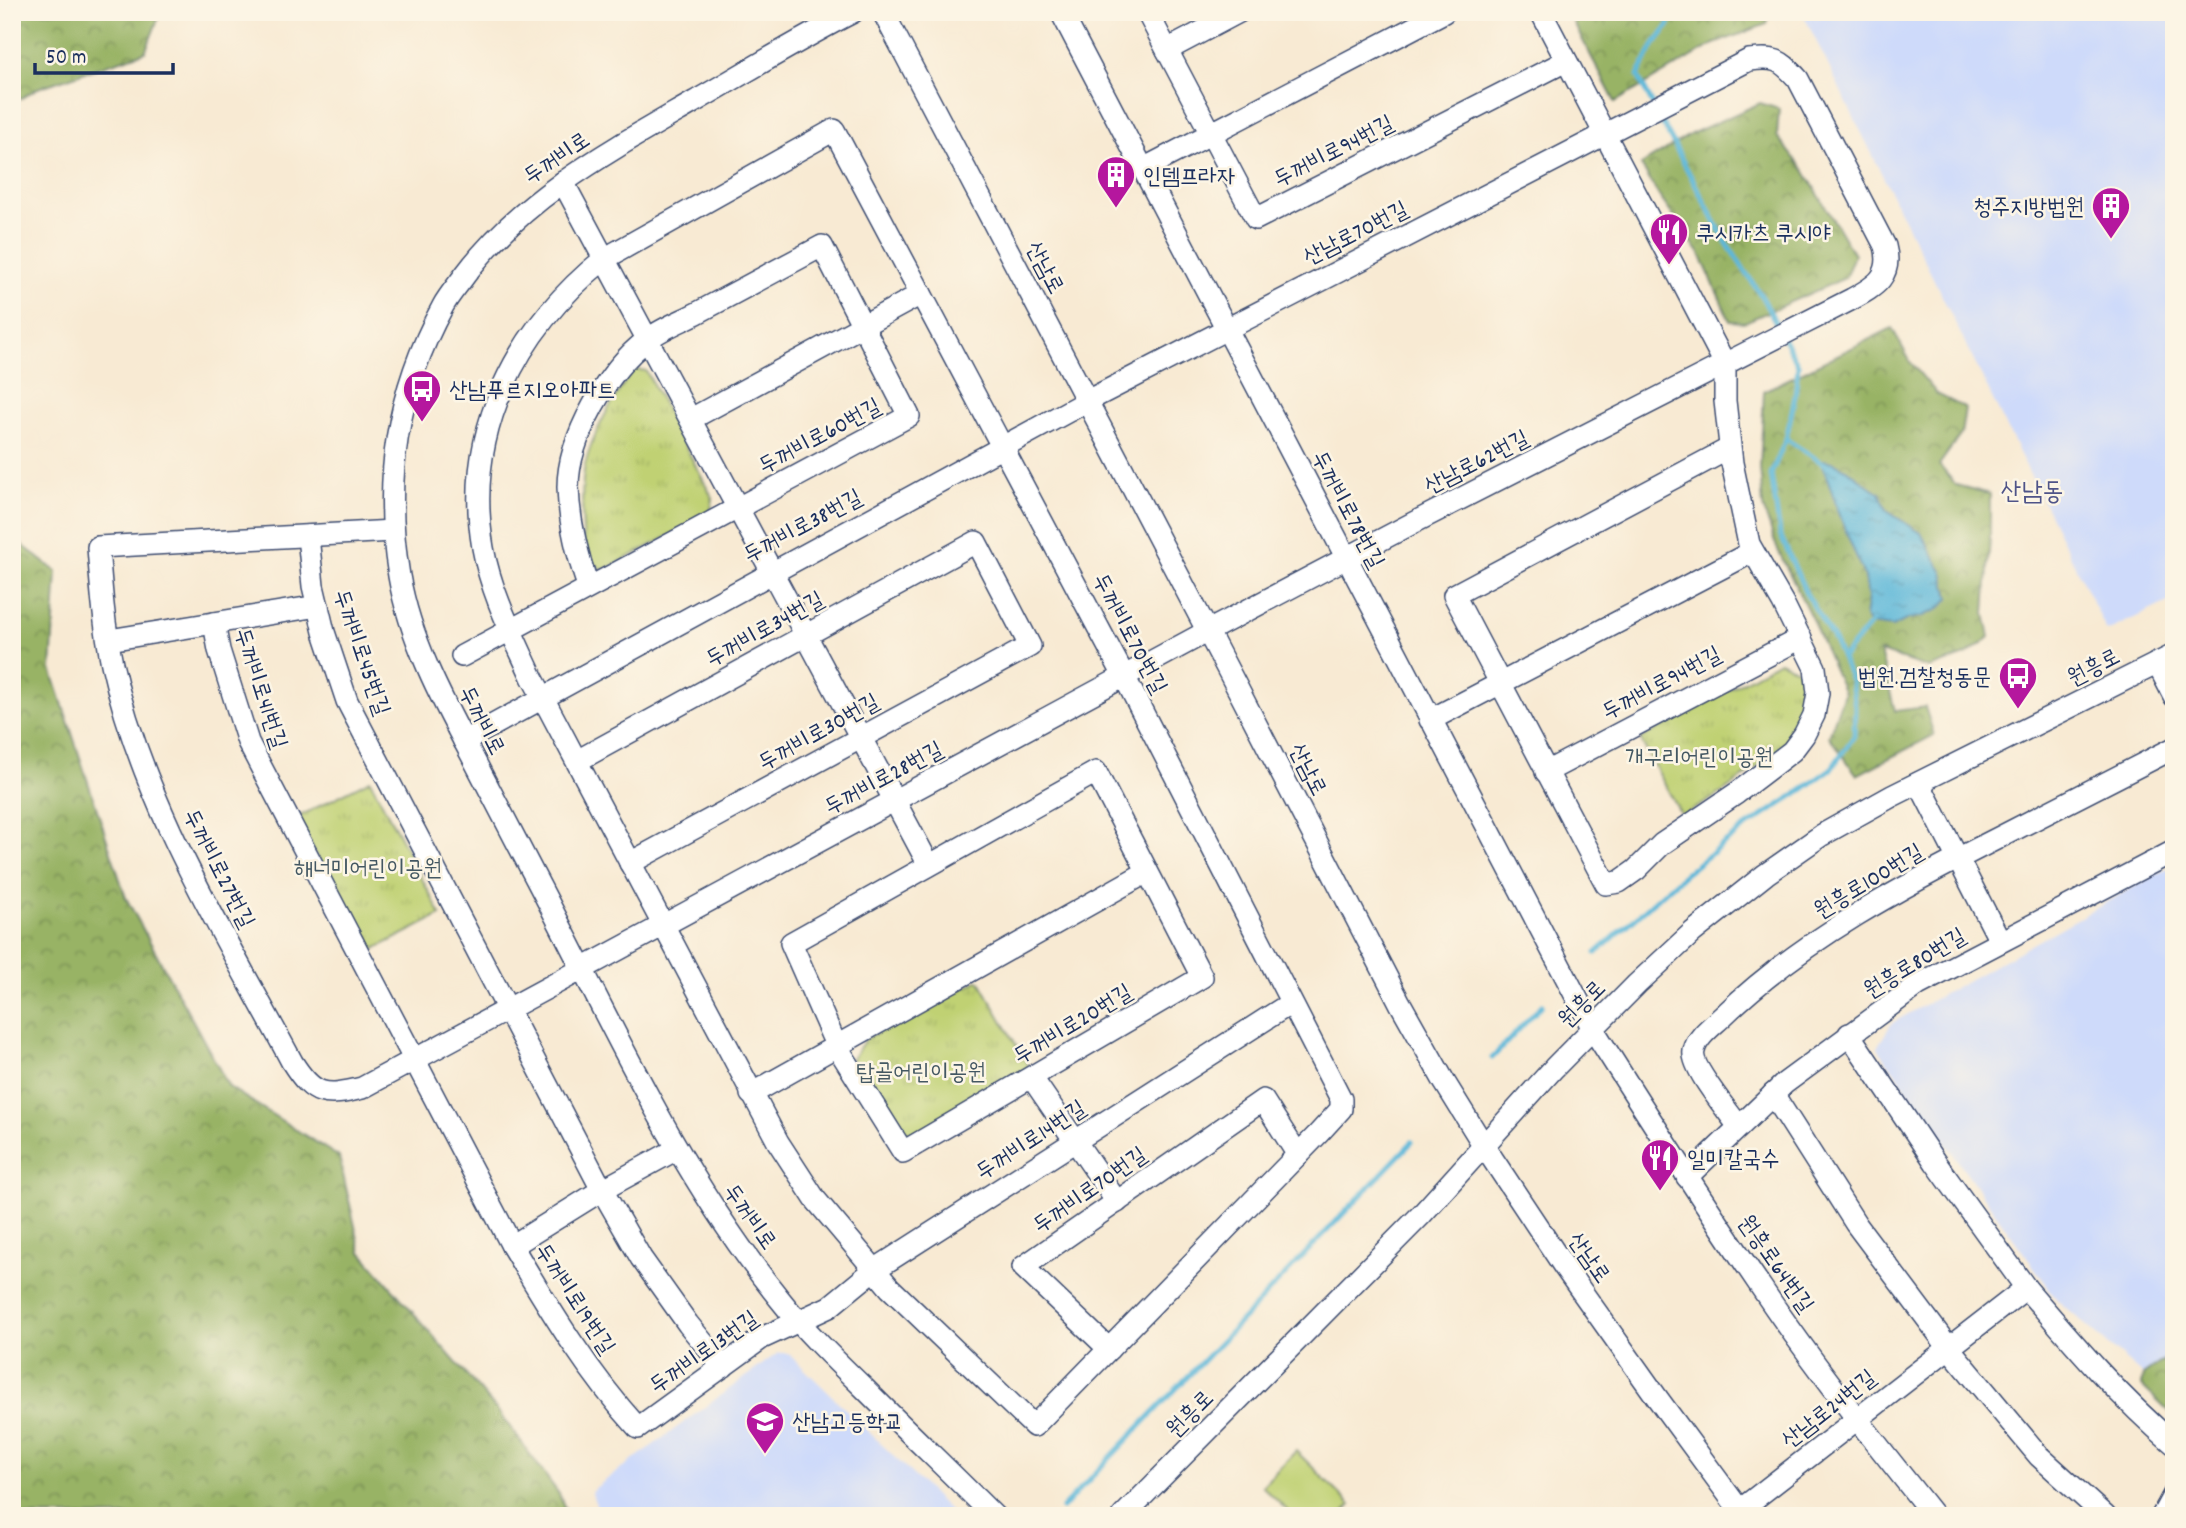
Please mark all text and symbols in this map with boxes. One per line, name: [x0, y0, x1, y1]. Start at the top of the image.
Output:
scale bar: [35, 32, 173, 76]
text: 50 m: [46, 44, 86, 74]
street label: 두꺼비로94번길: [1269, 109, 1401, 198]
street label: 두꺼비로: [518, 126, 598, 194]
building icon: 인뎀프라자: [1095, 154, 1137, 209]
place label: 인뎀프라자: [1143, 162, 1236, 195]
building icon: 청주지방법원: [2090, 185, 2132, 240]
place label: 청주지방법원: [1973, 193, 2084, 226]
street label: 산남로70번길: [1298, 195, 1415, 276]
restaurant icon: 쿠시카츠 쿠시야: [1648, 211, 1690, 266]
place label: 쿠시카츠 쿠시야: [1696, 219, 1831, 252]
street label: 산남로: [1015, 236, 1071, 301]
bus stop icon: 산남푸르지오아파트: [401, 368, 443, 423]
place label: 산남푸르지오아파트: [449, 376, 616, 409]
street label: 두꺼비로60번길: [753, 392, 888, 484]
street label: 산남로62번길: [1419, 424, 1536, 505]
street label: 두꺼비로78번길: [1301, 446, 1391, 575]
district label: 산남동: [2001, 475, 2063, 512]
street label: 두꺼비로38번길: [738, 483, 869, 573]
street label: 두꺼비로70번길: [1082, 568, 1174, 701]
street label: 두꺼비로34번길: [700, 585, 831, 677]
street label: 두꺼비로45번길: [323, 586, 397, 721]
street label: 두꺼비로41번길: [224, 624, 294, 754]
street label: 두꺼비로94번길: [1597, 640, 1728, 730]
street label: 원흥로: [2062, 642, 2127, 696]
bus stop icon: 법원.검찰청동문: [1997, 655, 2039, 710]
place label: 법원.검찰청동문: [1858, 663, 1991, 696]
street label: 두꺼비로: [448, 681, 511, 762]
street label: 두꺼비로30번길: [753, 687, 886, 781]
street label: 두꺼비로28번길: [819, 735, 950, 825]
street label: 산남로: [1279, 738, 1333, 803]
park label: 개구리어린이공원: [1625, 743, 1773, 776]
street label: 두꺼비로27번길: [173, 804, 261, 935]
street label: 원흥로100번길: [1809, 837, 1931, 929]
park label: 해너미어린이공원: [294, 854, 442, 887]
street label: 원흥로80번길: [1858, 921, 1973, 1009]
street label: 원흥로: [1552, 974, 1615, 1037]
street label: 두꺼비로20번길: [1008, 977, 1140, 1075]
park label: 탑골어린이공원: [856, 1058, 986, 1091]
street label: 두꺼비로14번길: [970, 1094, 1094, 1190]
restaurant icon: 일미칼국수: [1639, 1137, 1681, 1192]
street label: 두꺼비로70번길: [1027, 1140, 1155, 1243]
place label: 일미칼국수: [1687, 1145, 1780, 1178]
street label: 두꺼비로: [713, 1178, 783, 1258]
street label: 원흥로64번길: [1728, 1209, 1820, 1321]
street label: 산남로: [1558, 1227, 1617, 1291]
street label: 두꺼비로19번길: [525, 1238, 621, 1362]
street label: 두꺼비로13번길: [644, 1304, 766, 1404]
street label: 산남로24번길: [1776, 1363, 1884, 1458]
street label: 원흥로: [1160, 1384, 1223, 1447]
school or university icon: 산남고등학교: [744, 1400, 786, 1455]
place label: 산남고등학교: [792, 1408, 903, 1441]

